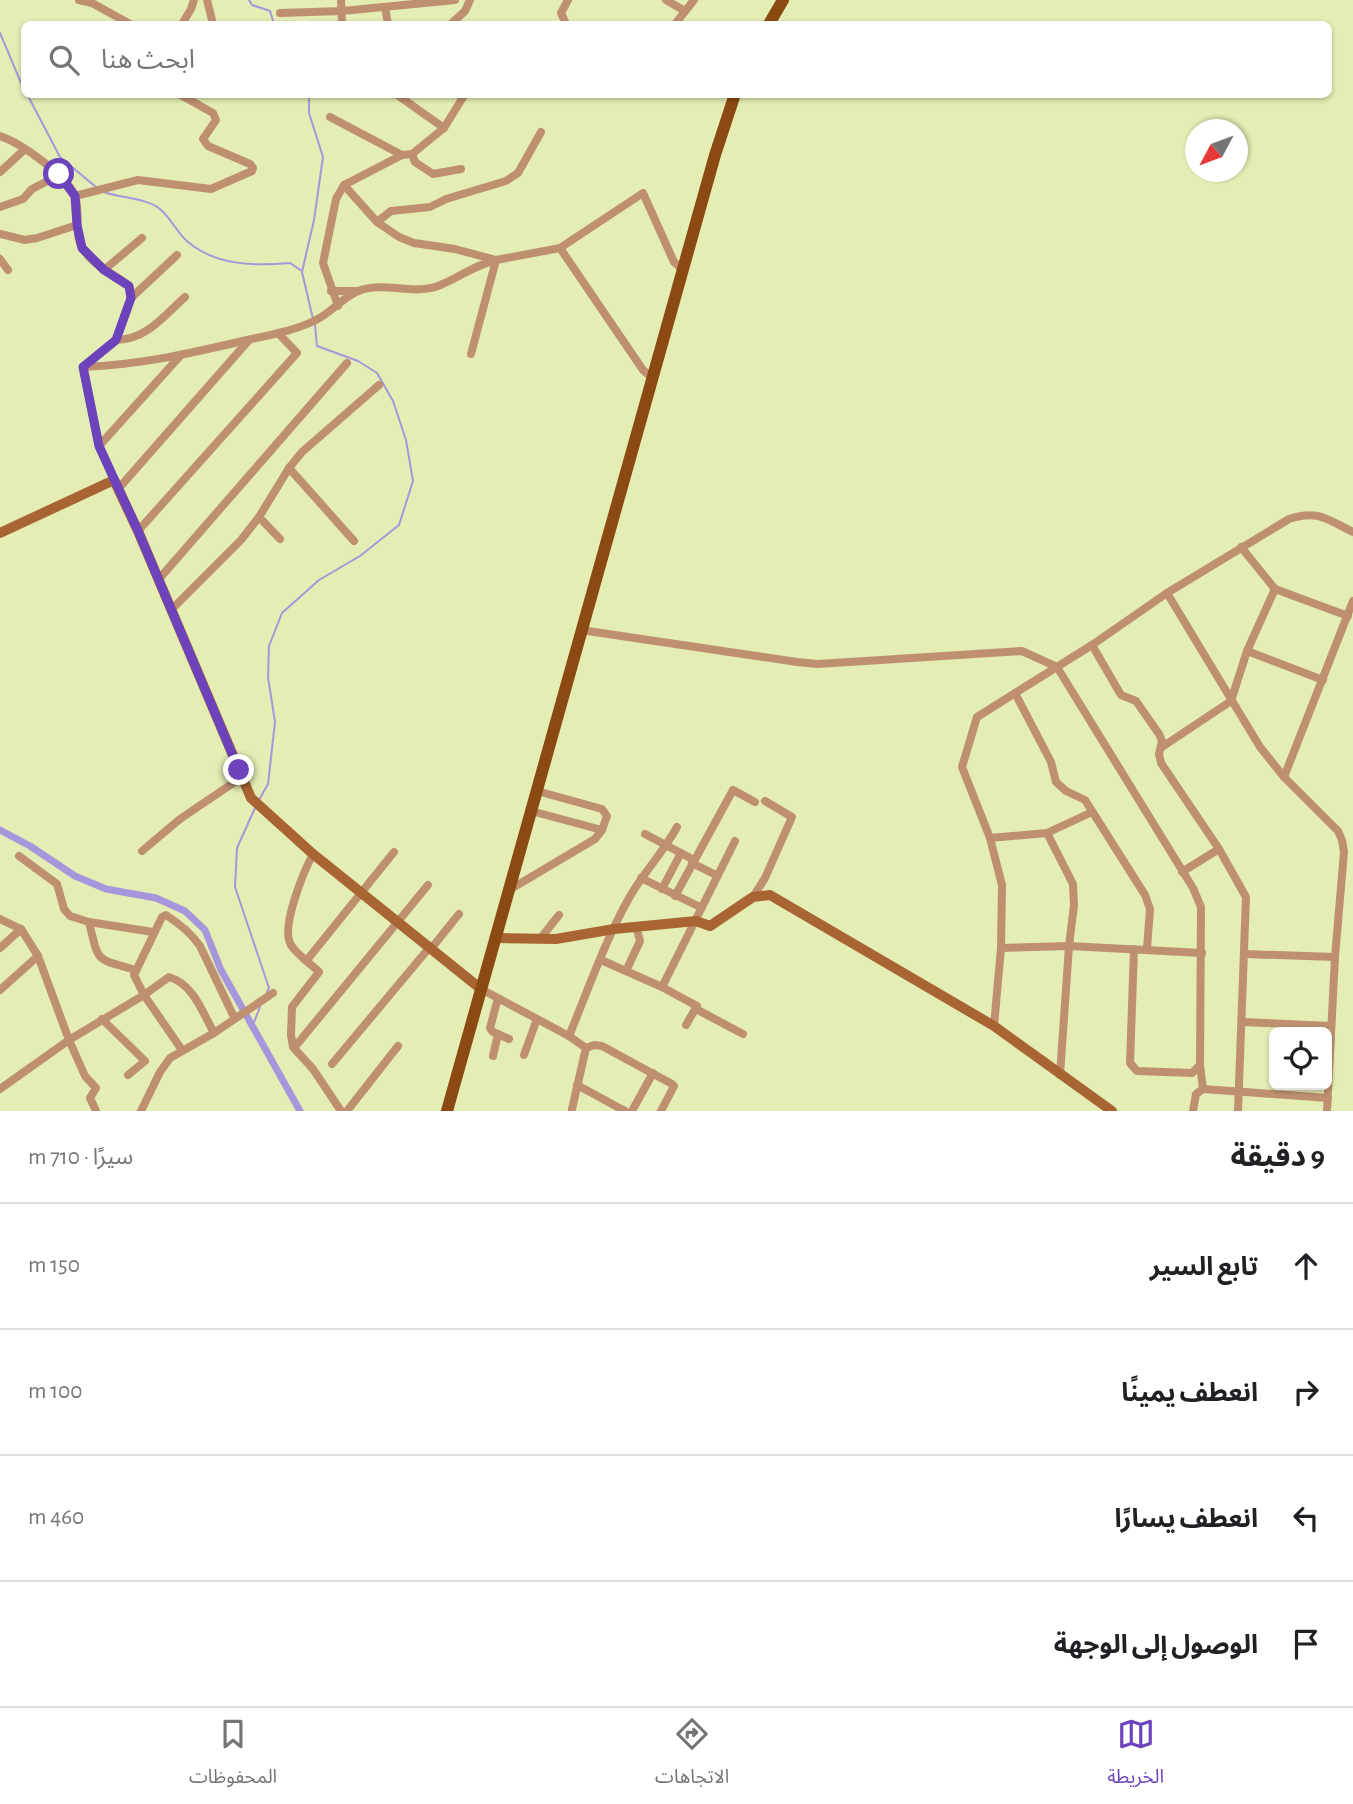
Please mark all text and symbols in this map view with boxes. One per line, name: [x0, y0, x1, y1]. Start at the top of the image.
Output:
search box: [21, 21, 1332, 98]
icon: search: [45, 41, 83, 79]
text: ابحث هنا: [101, 47, 195, 73]
north arrow: [1185, 119, 1248, 182]
route start: [43, 158, 74, 189]
route end: [223, 754, 254, 785]
map controls: [1269, 1027, 1332, 1090]
button: locate: [1269, 1027, 1332, 1090]
text: 9 دقيقة: [1230, 1142, 1325, 1172]
text: سيرًا · 710 m: [28, 1146, 133, 1169]
icon: ahead: [1287, 1247, 1325, 1285]
text: 150 m: [28, 1254, 80, 1277]
text: تابع السير: [1150, 1254, 1258, 1280]
icon: right: [1287, 1373, 1325, 1411]
text: 100 m: [28, 1380, 82, 1403]
text: انعطف يمينًا: [1121, 1380, 1258, 1406]
icon: left: [1287, 1499, 1325, 1537]
text: 460 m: [28, 1506, 84, 1529]
text: انعطف يسارًا: [1114, 1506, 1258, 1532]
icon: arrive: [1287, 1625, 1325, 1663]
text: الوصول إلى الوجهة: [1054, 1632, 1258, 1658]
tab: المحفوظات: [189, 1715, 277, 1797]
tab: الاتجاهات: [655, 1715, 729, 1797]
tab: الخريطة: [1107, 1715, 1164, 1797]

